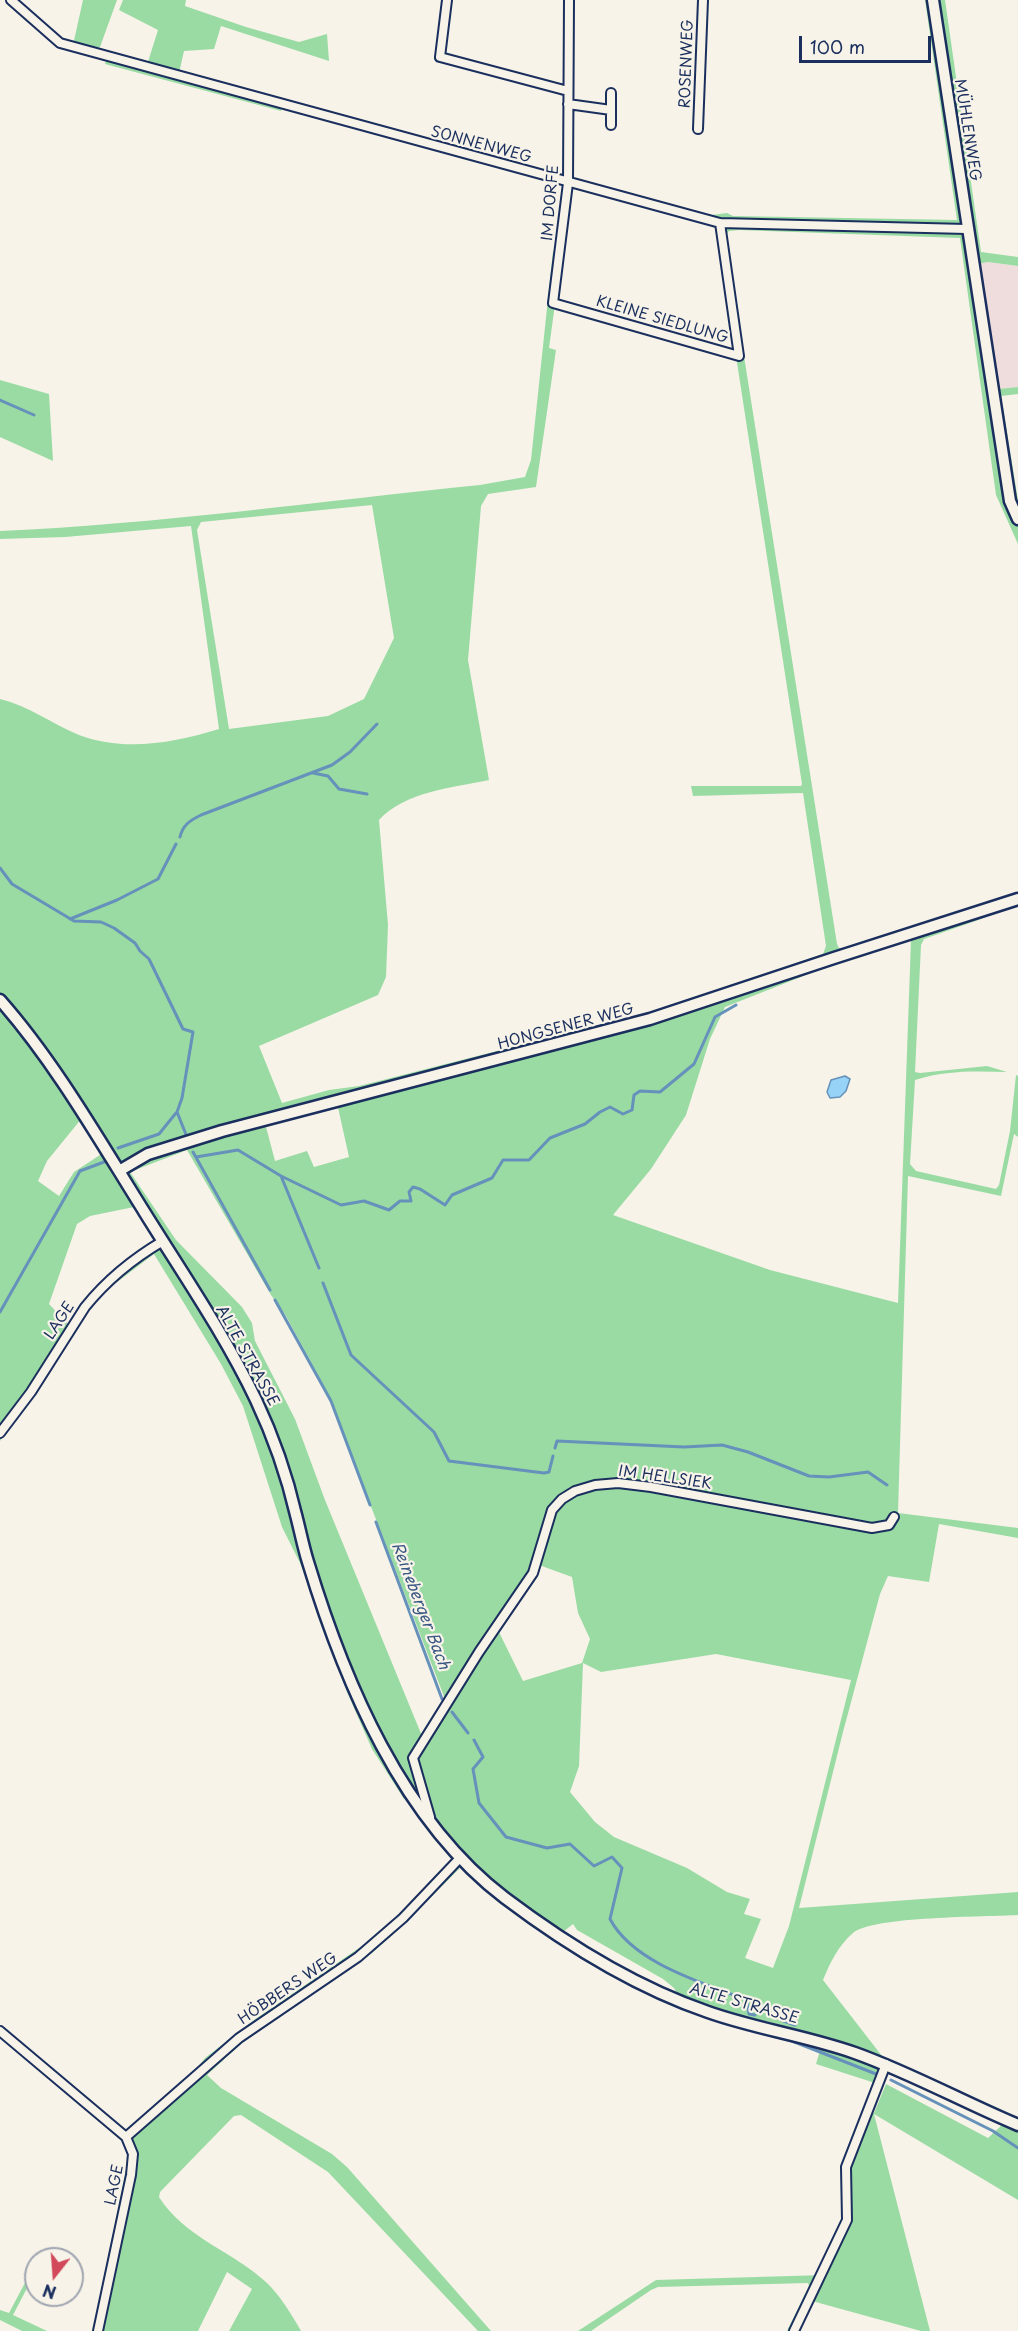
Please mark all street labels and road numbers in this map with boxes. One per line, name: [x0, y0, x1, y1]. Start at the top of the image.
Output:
street label: ROSENWEG: [676, 19, 698, 109]
street label: MÜHLENWEG: [950, 78, 984, 182]
street label: SONNENWEG: [429, 123, 533, 167]
street label: IM DORFE: [539, 164, 563, 242]
street label: KLEINE SIEDLUNG: [594, 293, 730, 347]
street label: HONGSENER WEG: [496, 1000, 636, 1054]
street label: LAGE: [41, 1299, 79, 1343]
street label: ALTE STRASSE: [212, 1302, 282, 1410]
street label: IM HELLSIEK: [617, 1463, 713, 1493]
street label: HÖBBERS WEG: [235, 1949, 341, 2029]
street label: ALTE STRASSE: [687, 1980, 801, 2028]
street label: LAGE: [102, 2163, 128, 2207]

